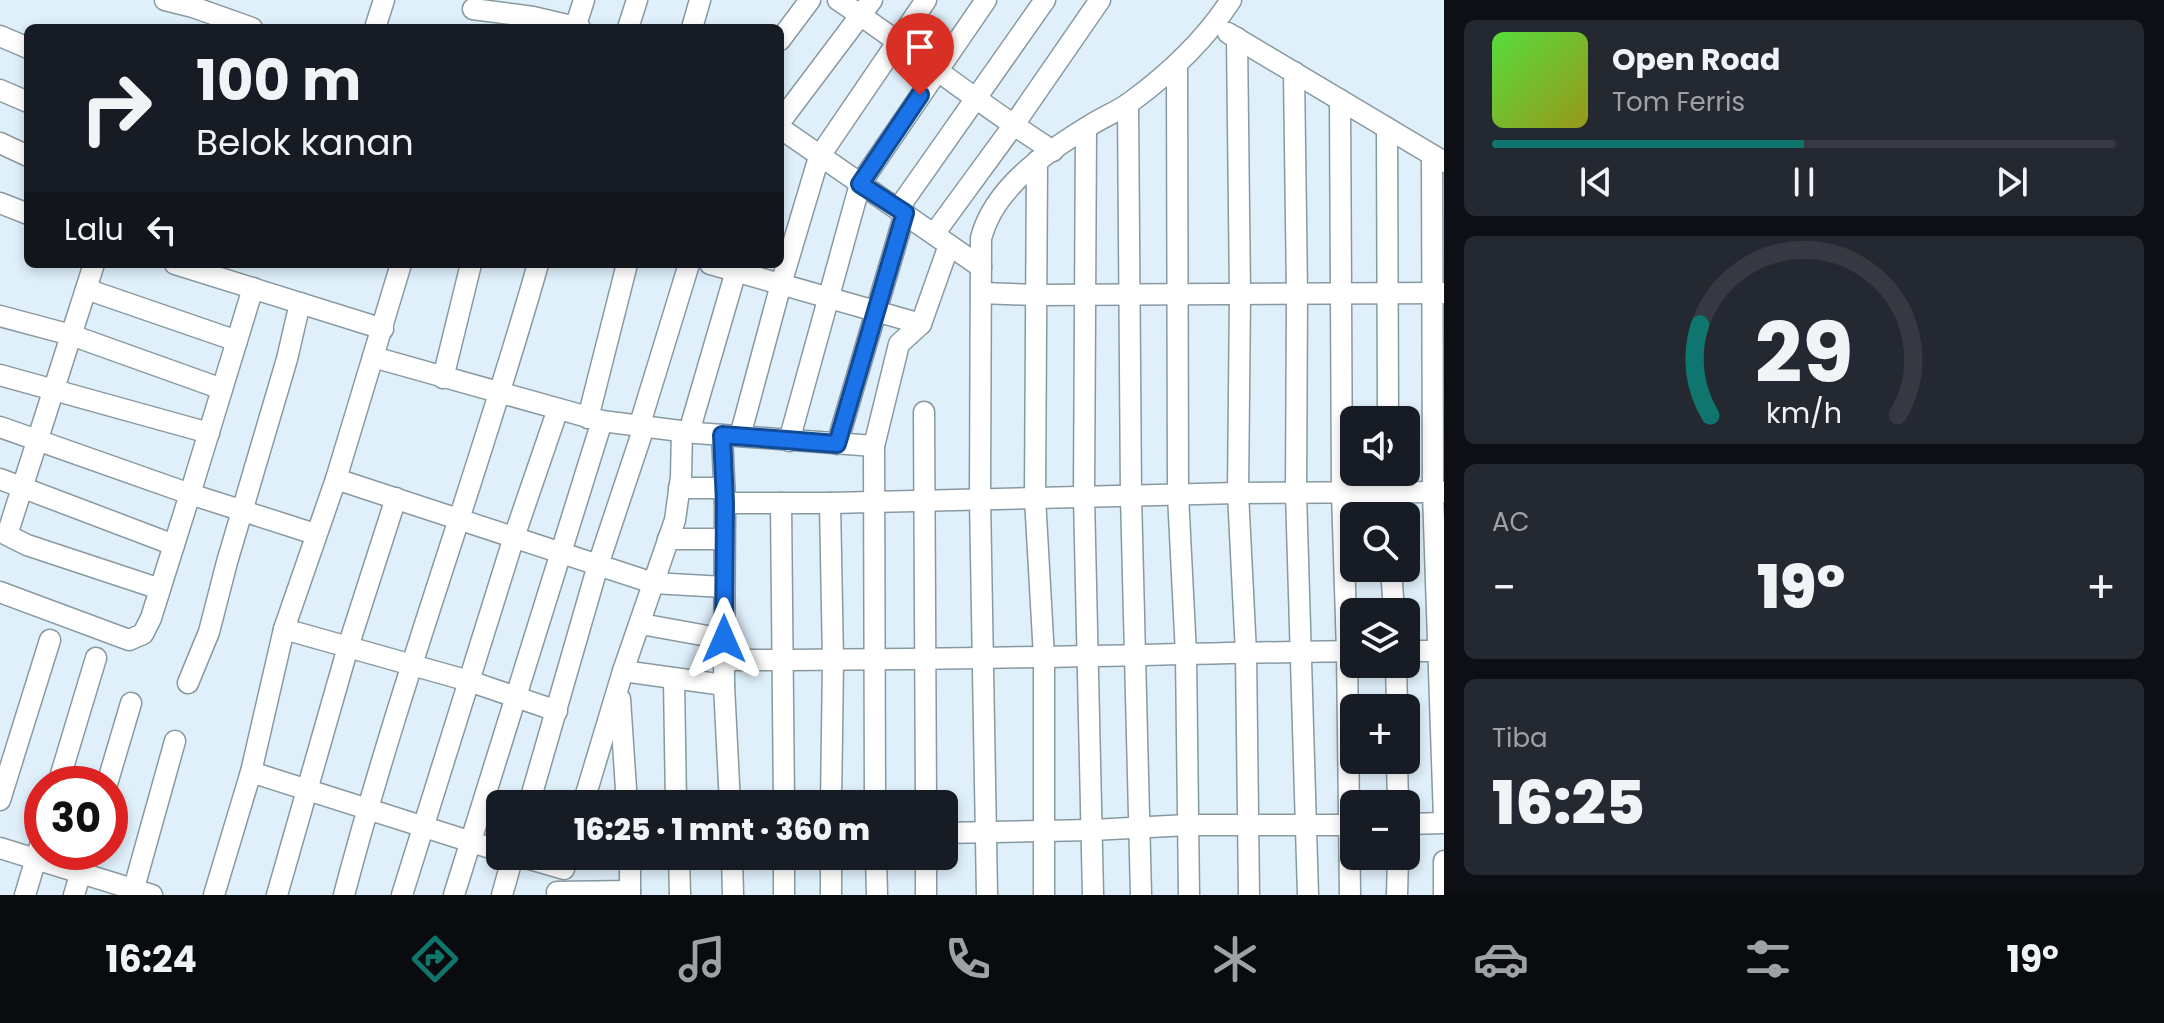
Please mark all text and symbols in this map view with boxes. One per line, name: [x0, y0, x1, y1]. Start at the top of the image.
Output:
pin: [886, 13, 954, 95]
icon: arrive: [898, 25, 942, 69]
text: Open Road: [1612, 38, 1780, 81]
text: 100 m: [196, 41, 361, 120]
icon: right: [64, 56, 168, 160]
text: Tom Ferris: [1612, 84, 1745, 120]
text: Belok kanan: [196, 117, 414, 168]
icon: previous: [1574, 160, 1618, 204]
icon: pause: [1782, 160, 1826, 204]
icon: next: [1990, 160, 2034, 204]
text: Lalu: [64, 208, 124, 251]
icon: left: [140, 208, 184, 252]
text: 29: [1755, 294, 1853, 410]
text: km/h: [1766, 393, 1842, 433]
map controls: [1340, 406, 1420, 870]
button: sound: [1340, 406, 1420, 486]
button: search: [1340, 502, 1420, 582]
text: AC: [1492, 504, 1530, 540]
text: 19°: [1757, 545, 1845, 629]
text: −: [1492, 557, 1516, 618]
text: +: [2086, 557, 2116, 618]
position arrow: [682, 597, 766, 681]
button: layers: [1340, 598, 1420, 678]
button: +: [1340, 694, 1420, 774]
text: Tiba: [1492, 720, 1548, 756]
text: 16:25: [1492, 761, 1645, 845]
speed limit sign: 30: [24, 766, 128, 870]
button: −: [1340, 790, 1420, 870]
text: 16:25 · 1 mnt · 360 m: [574, 808, 870, 851]
icon: directions: [407, 931, 463, 987]
icon: music: [674, 931, 730, 987]
icon: phone: [940, 931, 996, 987]
icon: climate: [1207, 931, 1263, 987]
icon: car: [1473, 931, 1529, 987]
icon: filters: [1740, 931, 1796, 987]
text: 16:24: [105, 934, 197, 985]
text: 19°: [2006, 934, 2059, 985]

